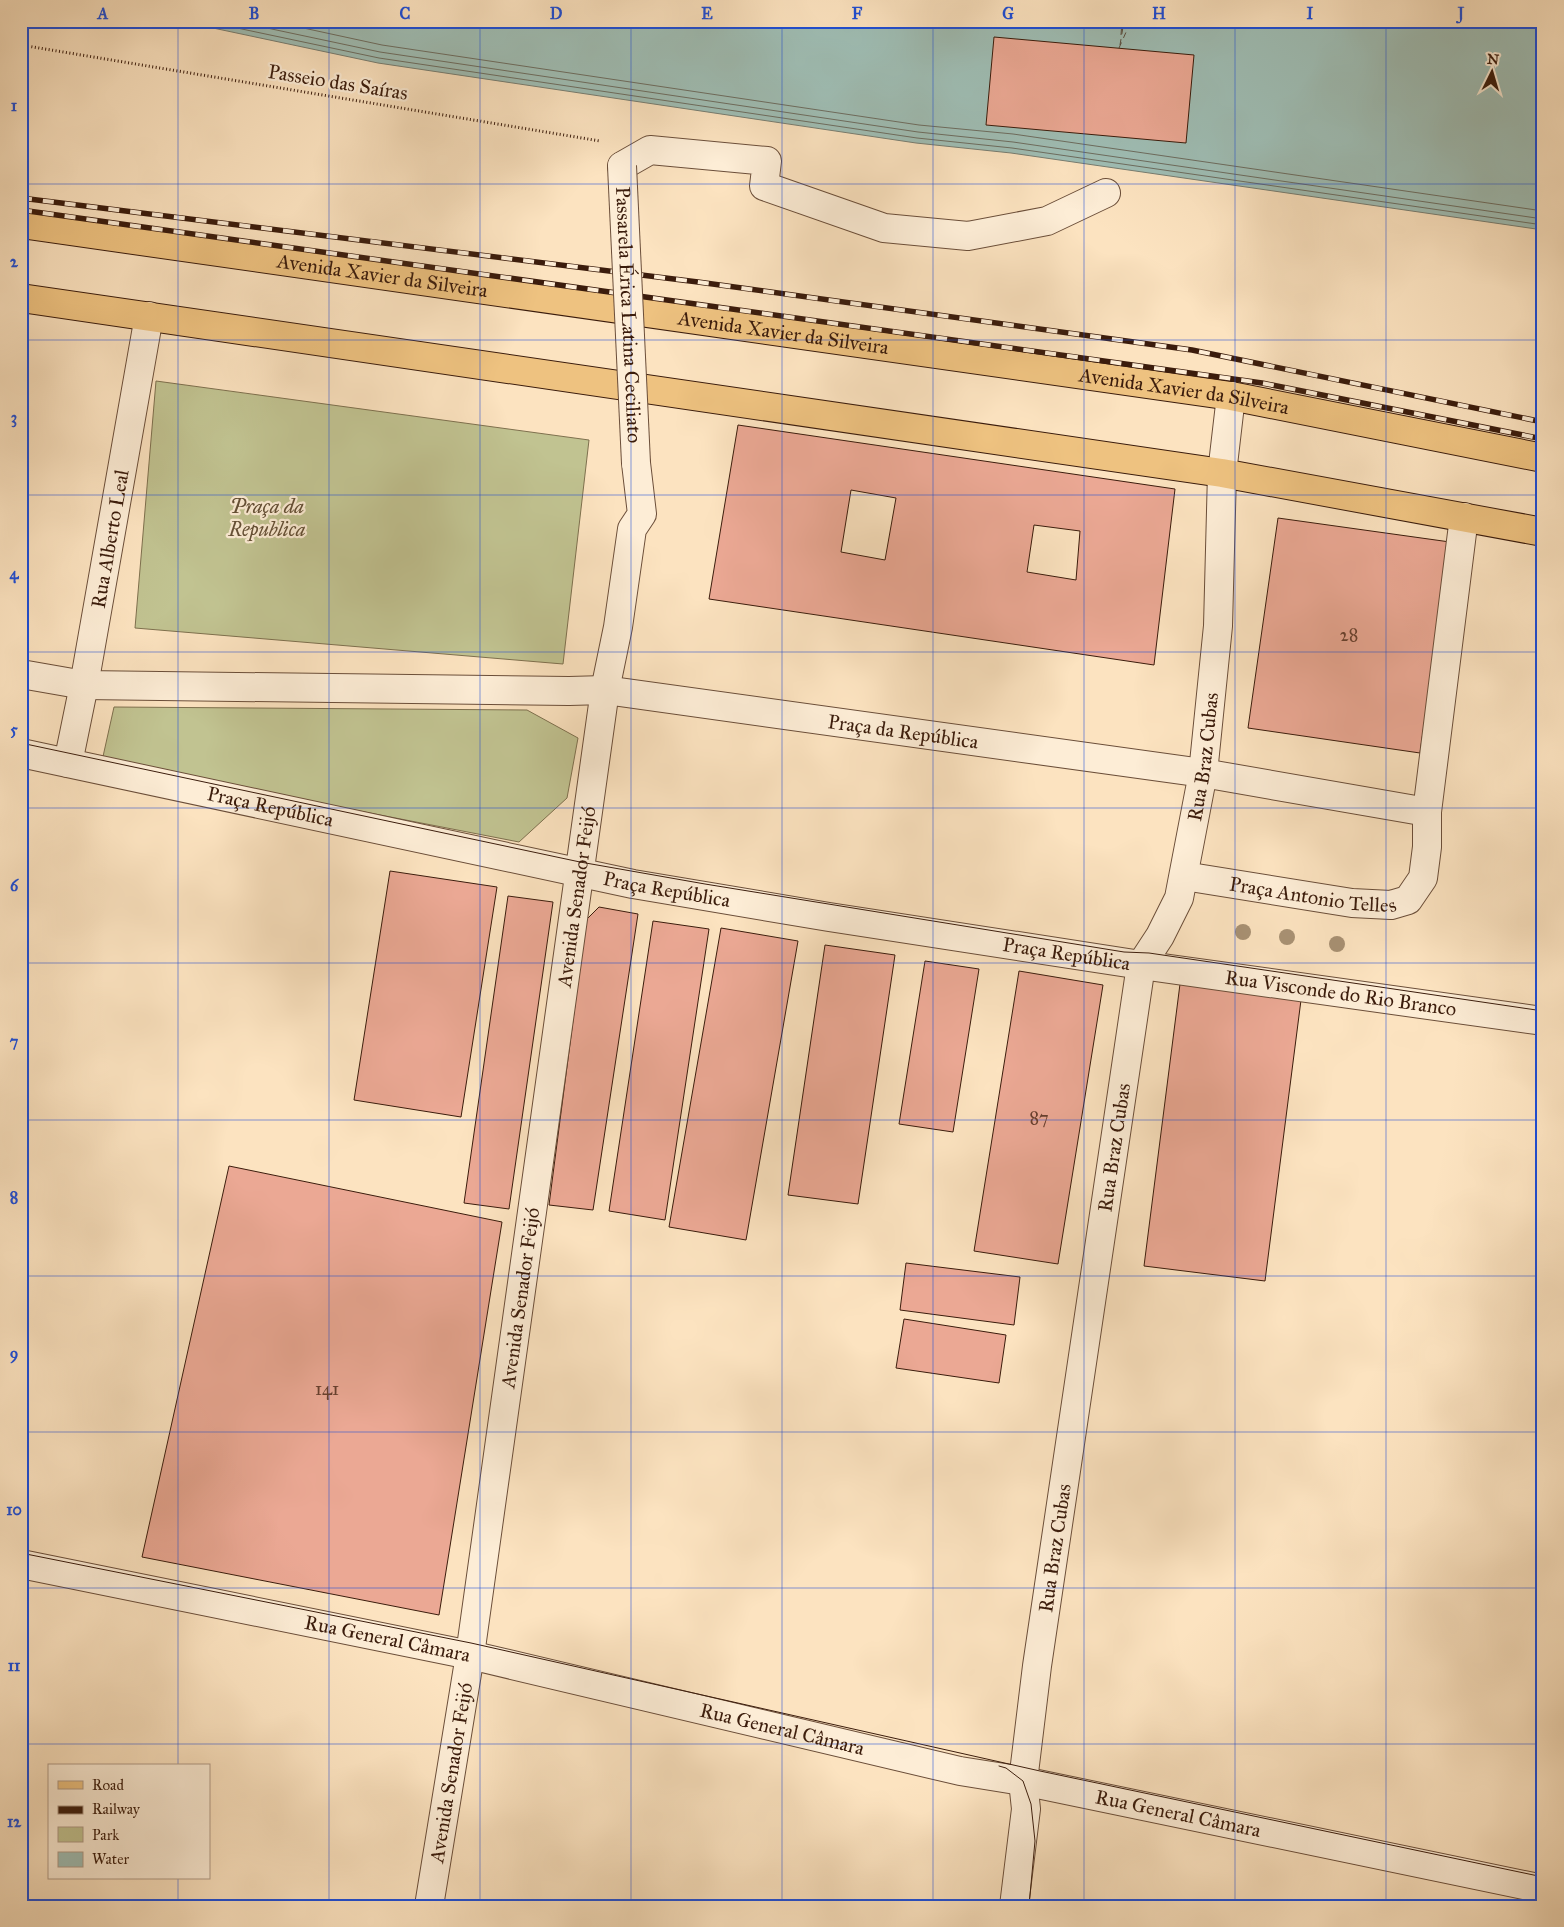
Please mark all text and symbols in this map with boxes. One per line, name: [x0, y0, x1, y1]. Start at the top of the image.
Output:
text: A: [97, 4, 109, 23]
text: B: [249, 4, 259, 23]
text: C: [400, 4, 411, 23]
text: D: [550, 4, 563, 23]
text: E: [701, 4, 713, 23]
text: F: [852, 4, 863, 23]
text: G: [1002, 4, 1014, 23]
text: H: [1152, 4, 1166, 23]
text: I: [1307, 4, 1314, 23]
text: J: [1456, 4, 1465, 24]
north arrow: [1466, 48, 1516, 98]
text: N: [1486, 51, 1500, 69]
street label: Passeio das Saíras: [266, 59, 410, 105]
text: 1: [11, 96, 18, 115]
street label: Passarela Érica Latina Ceciliato: [611, 186, 647, 444]
street label: Avenida Xavier da Silveira: [275, 248, 490, 302]
text: 2: [10, 252, 19, 271]
street label: Avenida Xavier da Silveira: [675, 305, 891, 359]
street label: Avenida Xavier da Silveira: [1076, 362, 1292, 419]
text: 3: [11, 408, 17, 428]
street label: Rua Alberto Leal: [86, 467, 134, 610]
park label: Praça da Republica: [227, 494, 306, 542]
text: 4: [10, 564, 20, 584]
house number: 28: [1340, 624, 1358, 646]
street label: Rua Braz Cubas: [1182, 691, 1223, 823]
street label: Praça da República: [826, 709, 980, 754]
text: 5: [10, 720, 18, 739]
street label: Praça República: [205, 781, 336, 832]
street label: Avenida Senador Feijó: [551, 805, 601, 990]
street label: Praça República: [601, 866, 733, 912]
street label: Praça Antonio Telles: [1228, 871, 1399, 917]
text: 6: [10, 876, 19, 895]
street label: Praça República: [1001, 932, 1133, 975]
street label: Rua Visconde do Rio Branco: [1224, 965, 1458, 1021]
text: 7: [10, 1032, 19, 1051]
street label: Rua Braz Cubas: [1093, 1081, 1135, 1213]
house number: 87: [1029, 1107, 1049, 1129]
text: 8: [10, 1188, 18, 1207]
street label: Avenida Senador Feijó: [495, 1206, 544, 1391]
text: 9: [10, 1344, 18, 1364]
house number: 141: [315, 1378, 339, 1400]
street label: Rua Braz Cubas: [1033, 1482, 1076, 1614]
text: 10: [6, 1500, 22, 1519]
street label: Rua General Câmara: [303, 1610, 473, 1667]
text: 11: [8, 1656, 21, 1675]
street label: Avenida Senador Feijó: [424, 1681, 477, 1866]
street label: Rua General Câmara: [698, 1698, 868, 1760]
legend: [48, 1764, 210, 1880]
text: Road: [92, 1776, 124, 1794]
street label: Rua General Câmara: [1093, 1784, 1264, 1842]
text: Railway: [92, 1800, 141, 1818]
text: 12: [7, 1812, 22, 1831]
text: Park: [92, 1826, 119, 1844]
text: Water: [92, 1850, 129, 1868]

